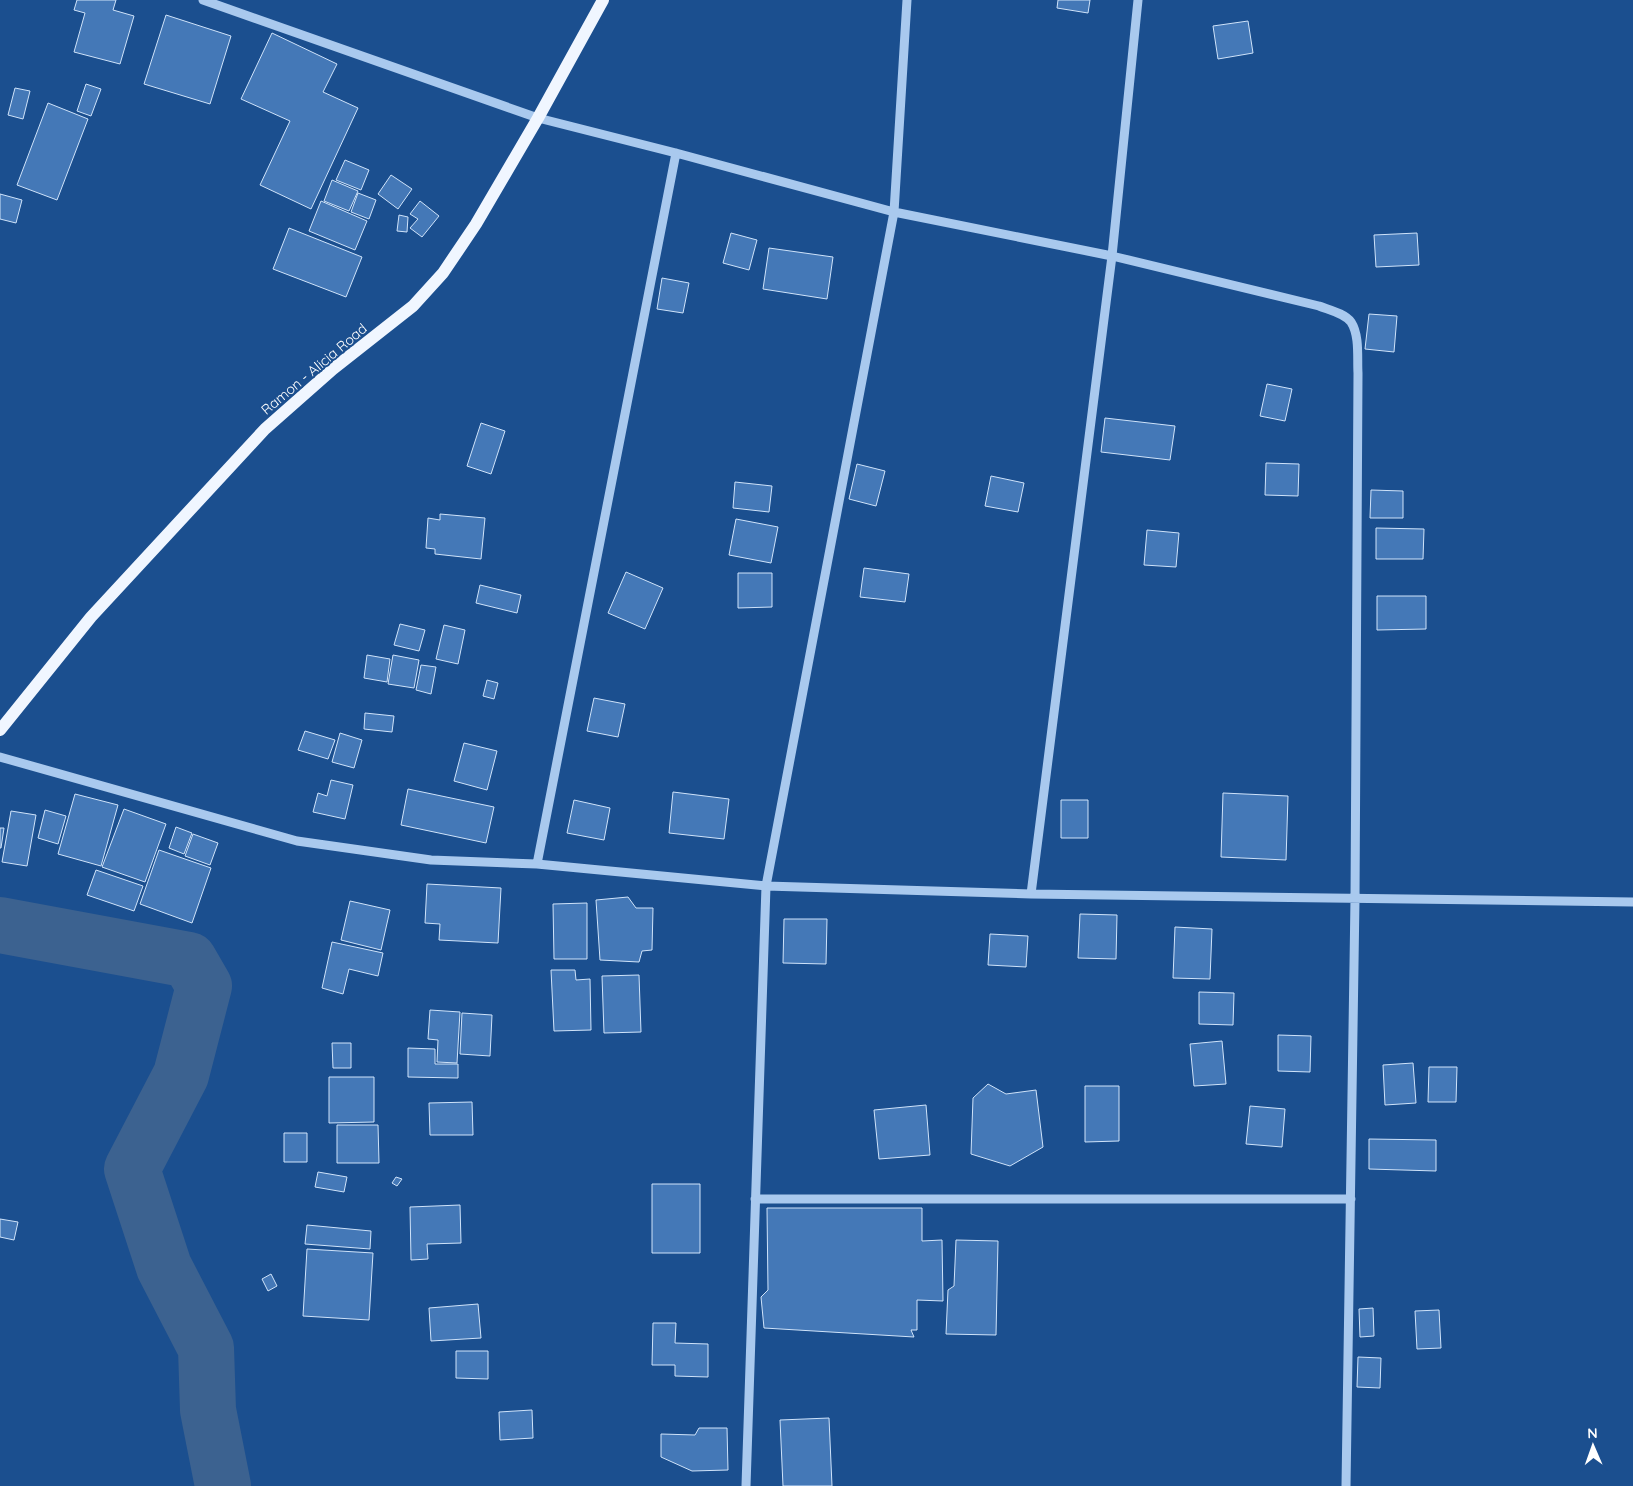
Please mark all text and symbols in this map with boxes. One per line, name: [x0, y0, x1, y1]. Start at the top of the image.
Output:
street label: Ramon - Alicia Road: [257, 319, 371, 419]
north arrow: [1568, 1421, 1618, 1471]
text: N: [1587, 1424, 1598, 1442]

